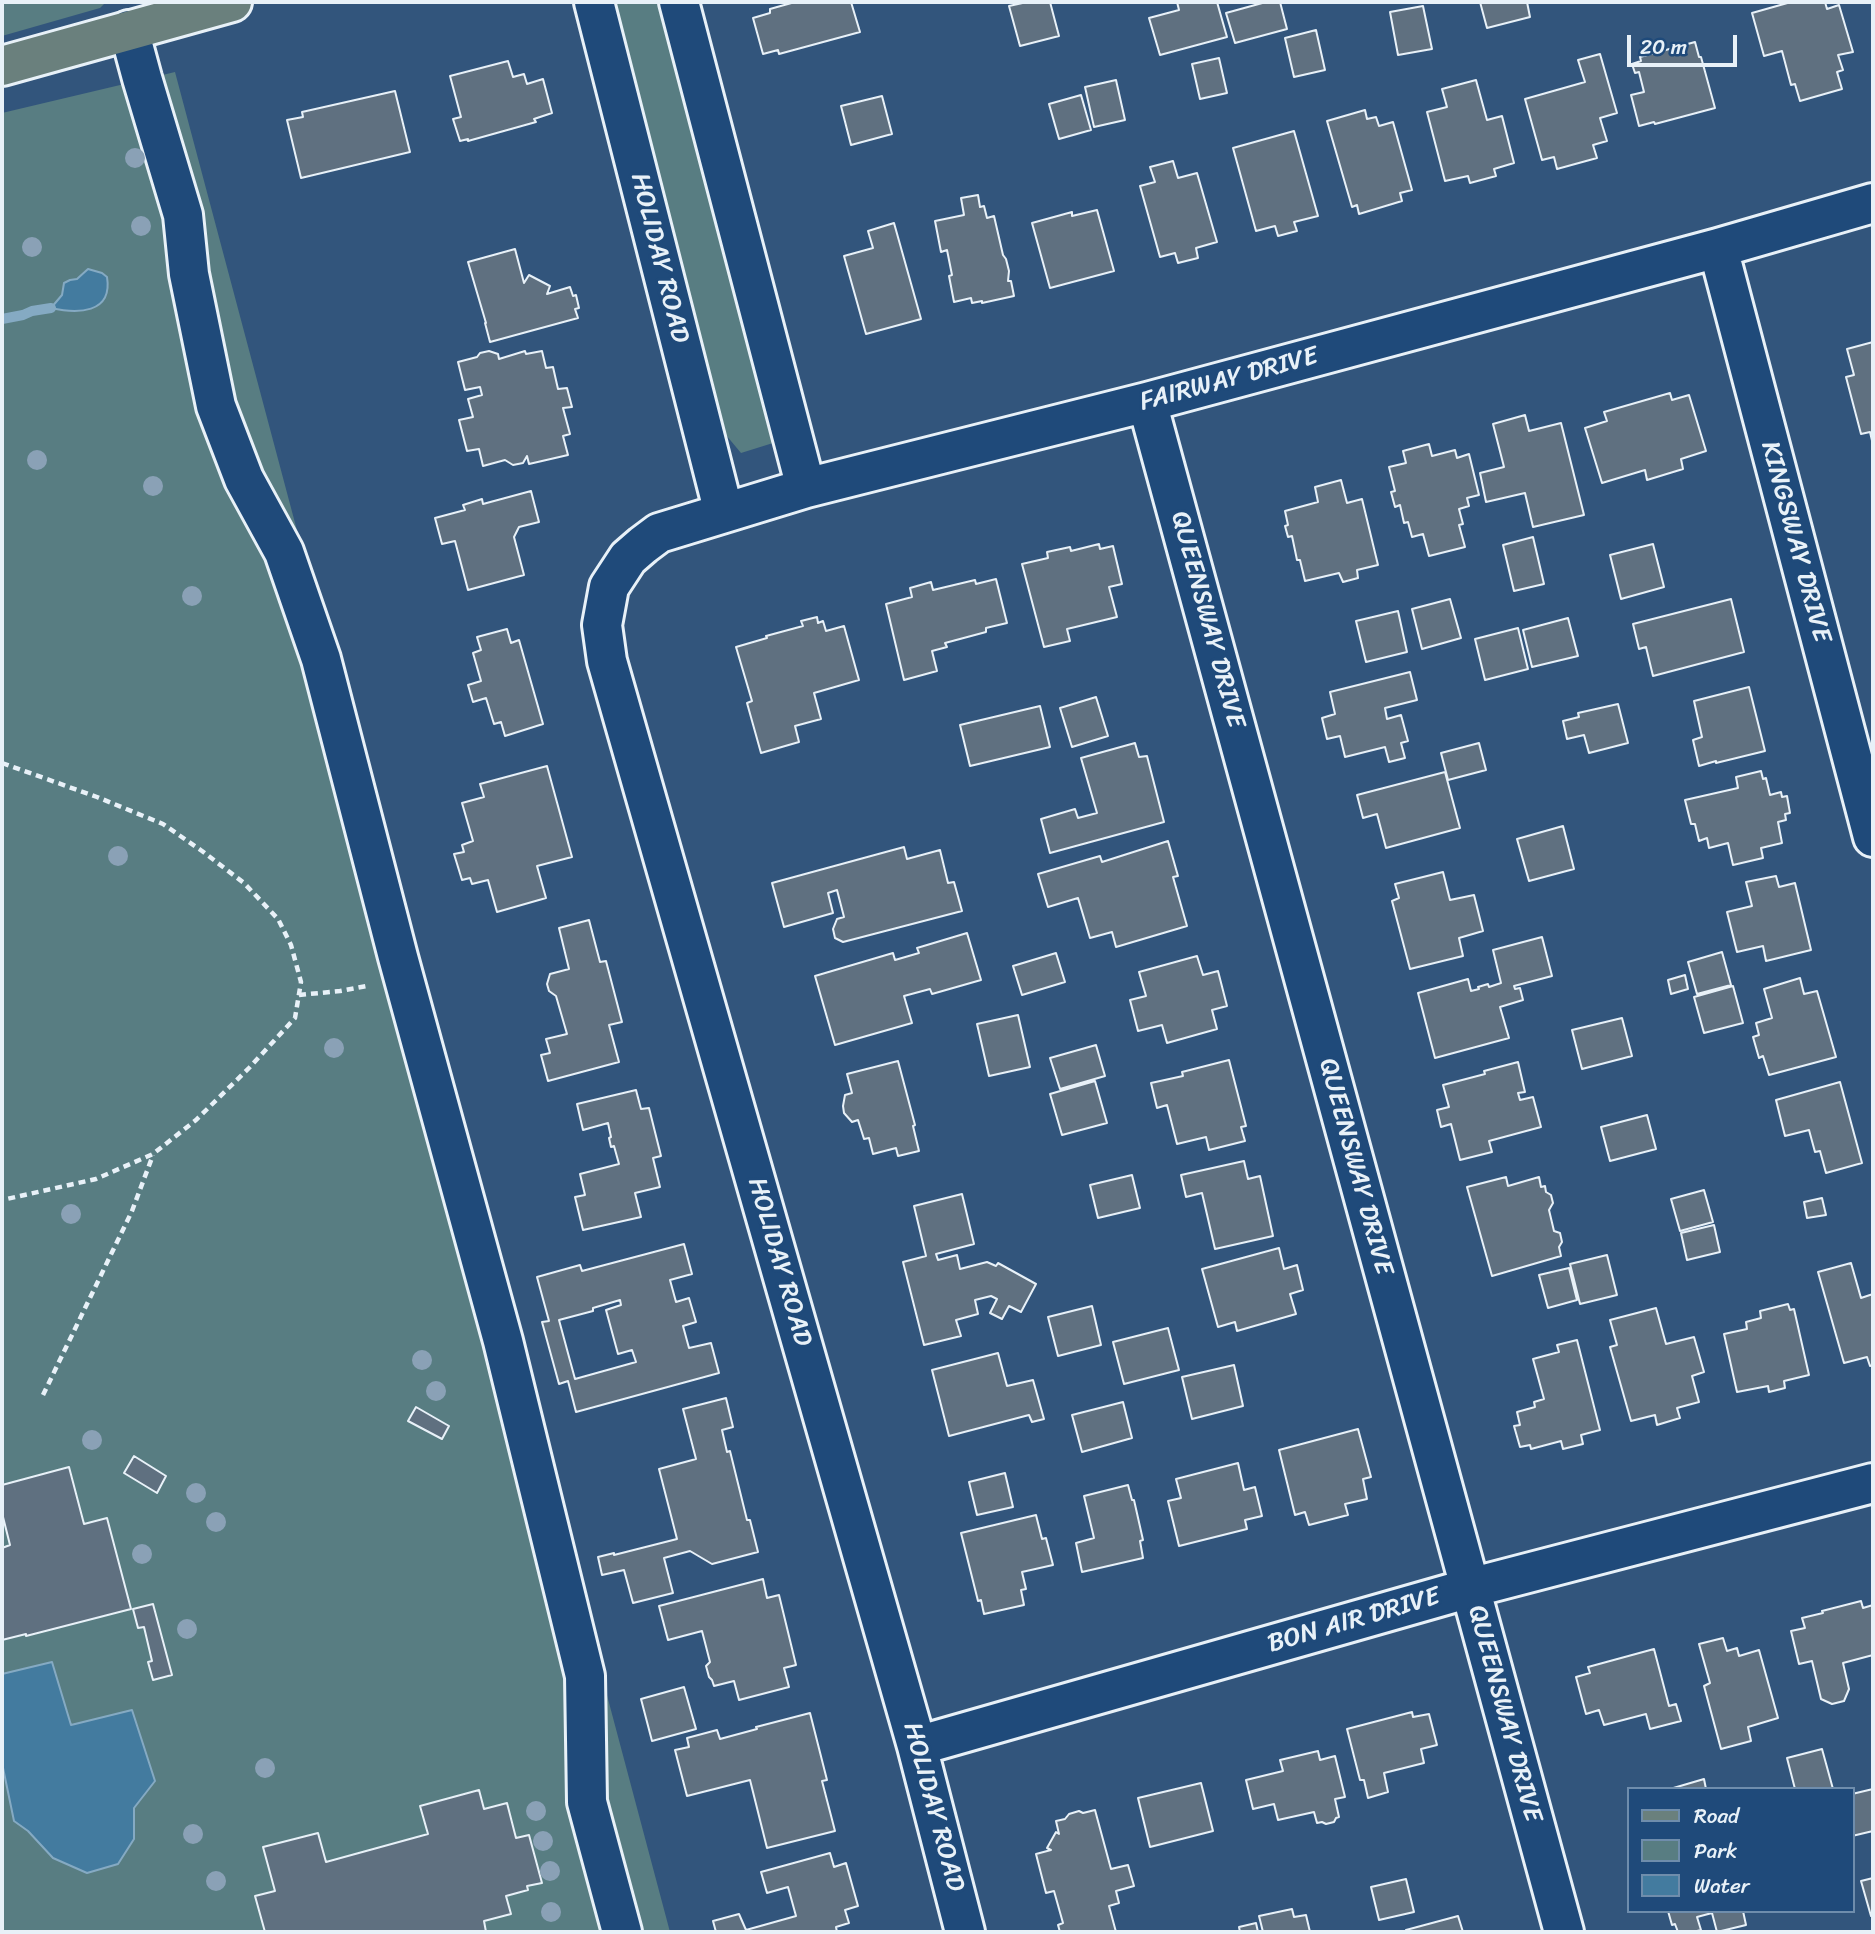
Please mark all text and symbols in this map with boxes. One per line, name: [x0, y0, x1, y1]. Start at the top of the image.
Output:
scale bar: [1630, 21, 1740, 65]
text: 20 m: [1640, 28, 1687, 66]
street label: HOLIDAY ROAD: [623, 170, 695, 346]
street label: FAIRWAY DRIVE: [1136, 341, 1322, 419]
street label: KINGSWAY DRIVE: [1753, 438, 1837, 646]
street label: QUEENSWAY DRIVE: [1163, 508, 1251, 732]
street label: QUEENSWAY DRIVE: [1311, 1055, 1399, 1279]
street label: HOLIDAY ROAD: [740, 1174, 818, 1350]
street label: BON AIR DRIVE: [1264, 1582, 1444, 1660]
street label: QUEENSWAY DRIVE: [1460, 1602, 1548, 1826]
street label: HOLIDAY ROAD: [895, 1719, 971, 1895]
legend: [1626, 1787, 1854, 1913]
text: Road: [1694, 1797, 1739, 1835]
text: Park: [1694, 1832, 1737, 1870]
text: Water: [1694, 1867, 1749, 1905]

